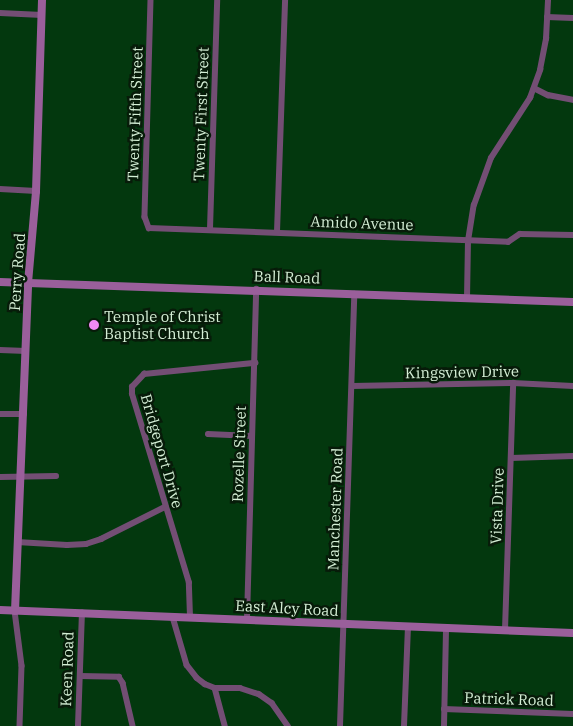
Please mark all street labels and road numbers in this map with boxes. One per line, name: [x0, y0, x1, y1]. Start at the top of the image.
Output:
street label: Twenty Fifth Street: [124, 46, 146, 182]
street label: Twenty First Street: [190, 47, 212, 181]
street label: Amido Avenue: [310, 212, 414, 234]
street label: Perry Road: [5, 232, 29, 312]
street label: Ball Road: [253, 267, 321, 287]
street label: Kingsview Drive: [405, 362, 519, 382]
street label: Bridgeport Drive: [137, 392, 187, 510]
street label: Rozelle Street: [228, 406, 250, 502]
street label: Manchester Road: [324, 448, 346, 570]
street label: Vista Drive: [487, 467, 507, 545]
street label: East Alcy Road: [235, 596, 339, 620]
street label: Keen Road: [57, 631, 77, 707]
street label: Patrick Road: [464, 688, 554, 710]

